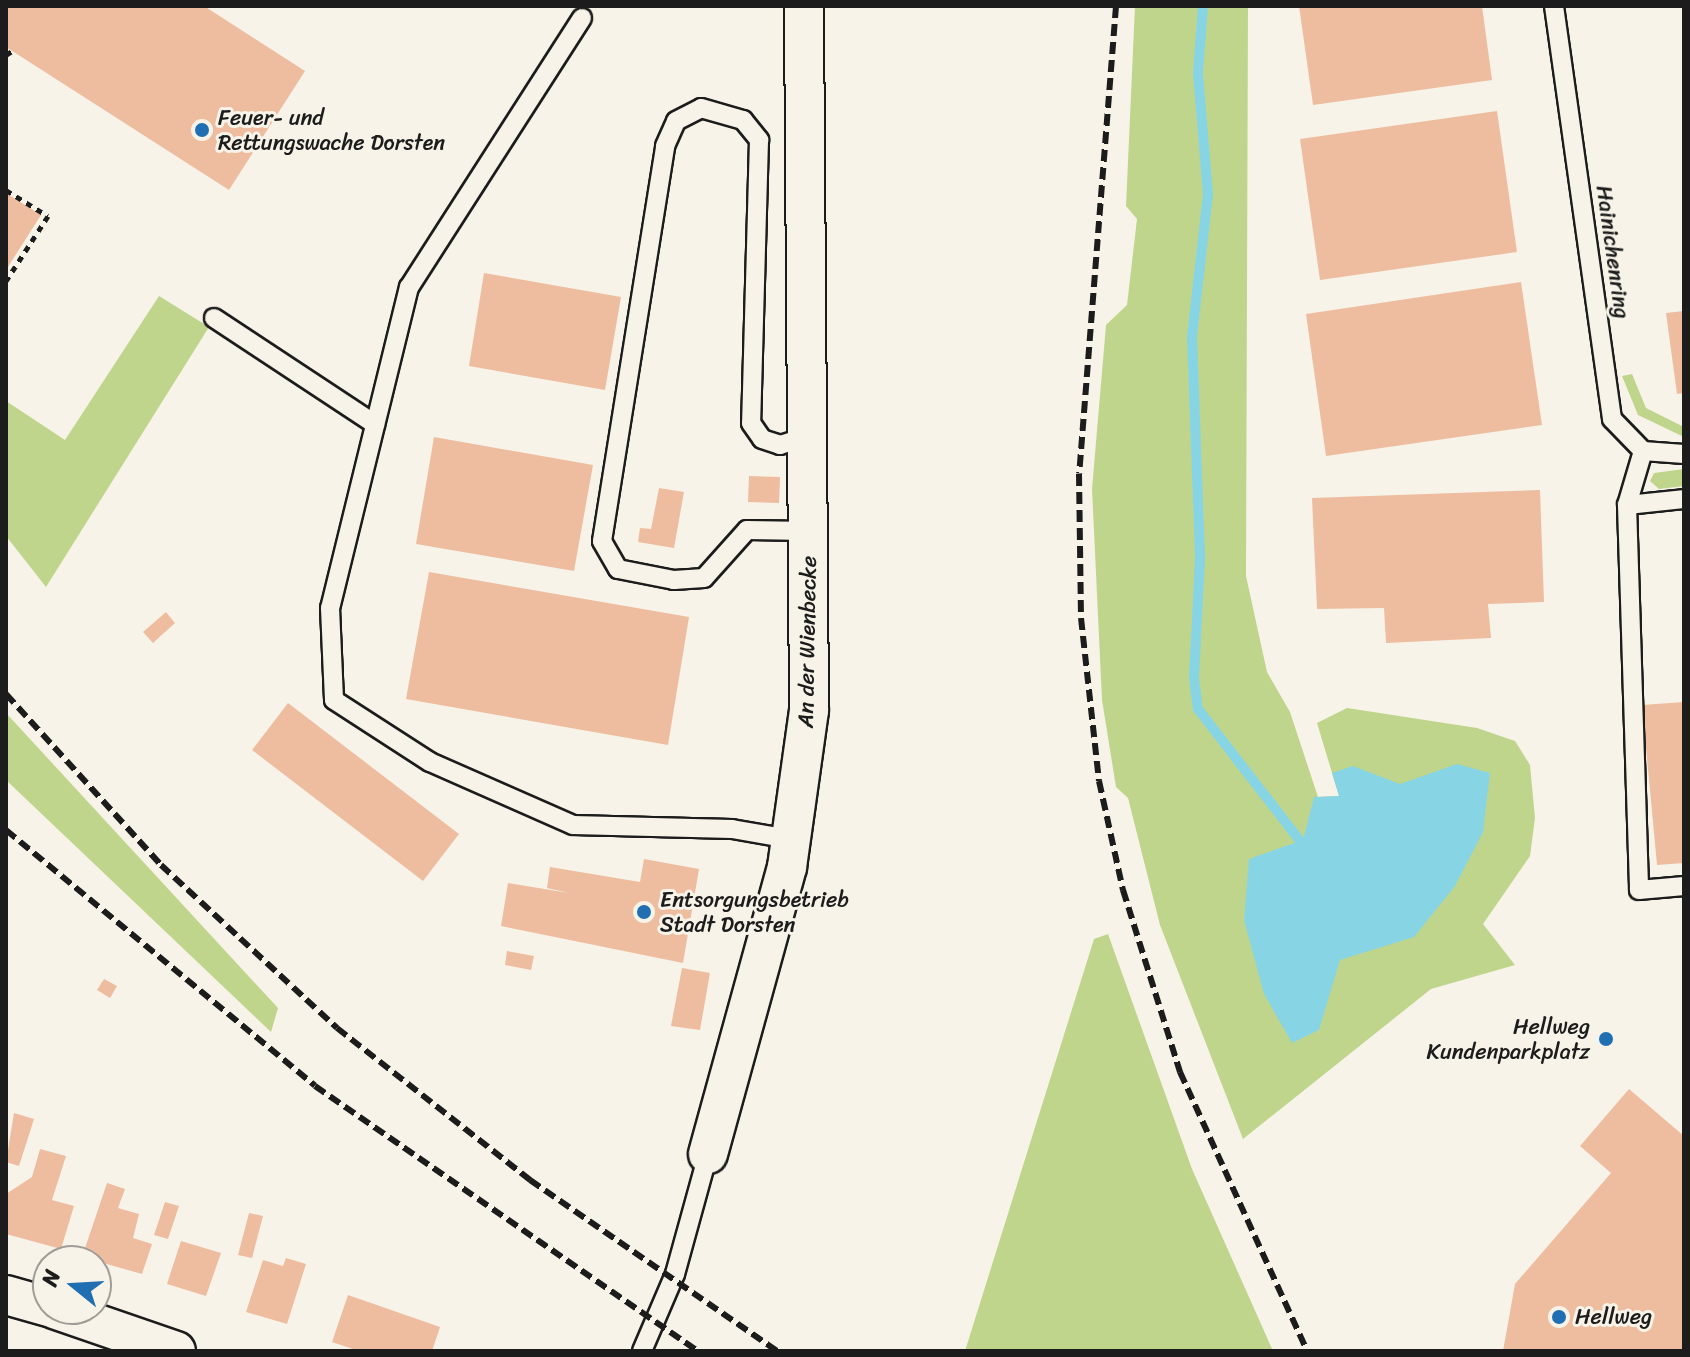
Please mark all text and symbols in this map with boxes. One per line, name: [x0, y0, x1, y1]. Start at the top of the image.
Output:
place label: Feuer- und Rettungswache Dorsten: [218, 104, 446, 156]
marker: Feuer- und Rettungswache Dorsten: [193, 121, 211, 139]
street label: Hainichenring: [1591, 184, 1635, 320]
street label: An der Wienbecke: [792, 556, 822, 728]
place label: Entsorgungsbetrieb Stadt Dorsten: [660, 886, 849, 938]
marker: Entsorgungsbetrieb Stadt Dorsten: [635, 903, 653, 921]
place label: Hellweg Kundenparkplatz: [1427, 1013, 1590, 1064]
marker: Hellweg Kundenparkplatz: [1597, 1030, 1615, 1048]
north arrow: [32, 1245, 112, 1325]
text: N: [30, 1265, 72, 1291]
place label: Hellweg: [1575, 1304, 1652, 1330]
marker: Hellweg: [1550, 1308, 1568, 1326]

